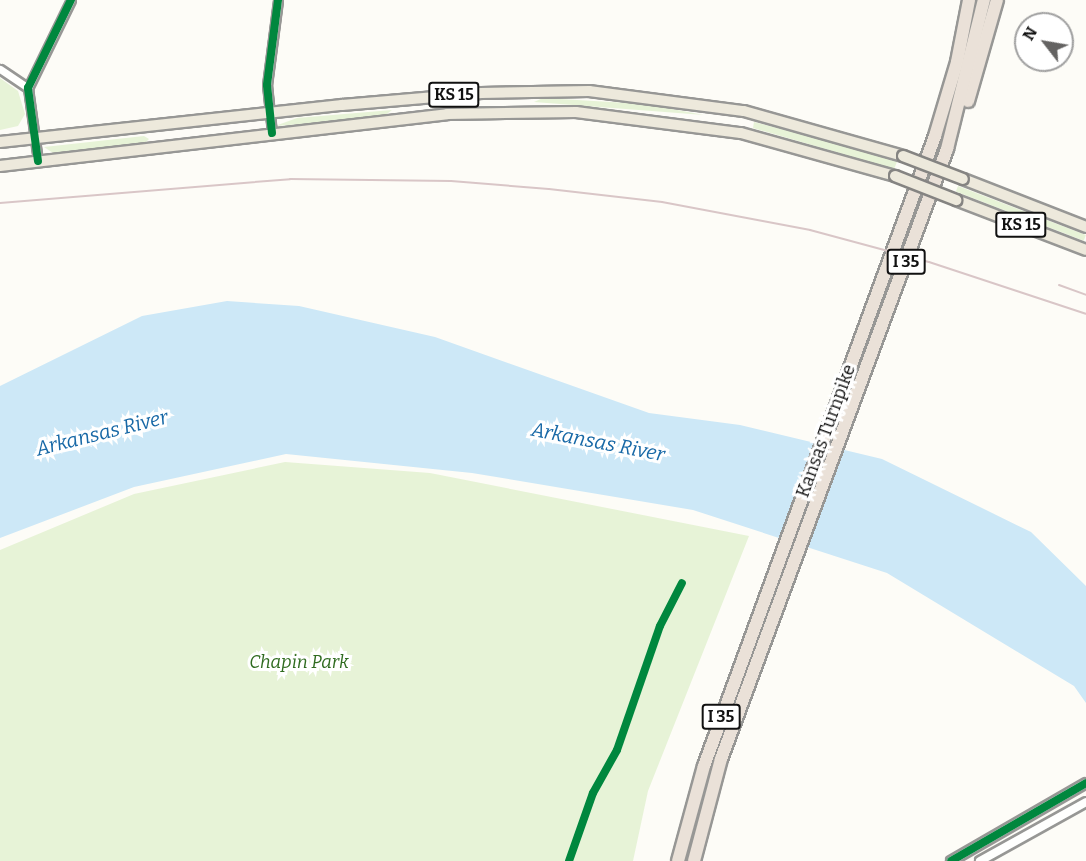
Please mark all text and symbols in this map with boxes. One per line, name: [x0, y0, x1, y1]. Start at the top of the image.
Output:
north arrow: [1014, 12, 1074, 72]
text: N: [1019, 23, 1041, 44]
road number: KS 15: [427, 82, 481, 108]
road number: KS 15: [994, 212, 1048, 238]
road number: I 35: [886, 249, 926, 275]
street label: Kansas Turnpike: [792, 362, 860, 500]
water label: Arkansas River: [33, 405, 171, 461]
water label: Arkansas River: [529, 417, 667, 467]
park label: Chapin Park: [249, 651, 349, 673]
road number: I 35: [702, 704, 740, 730]

